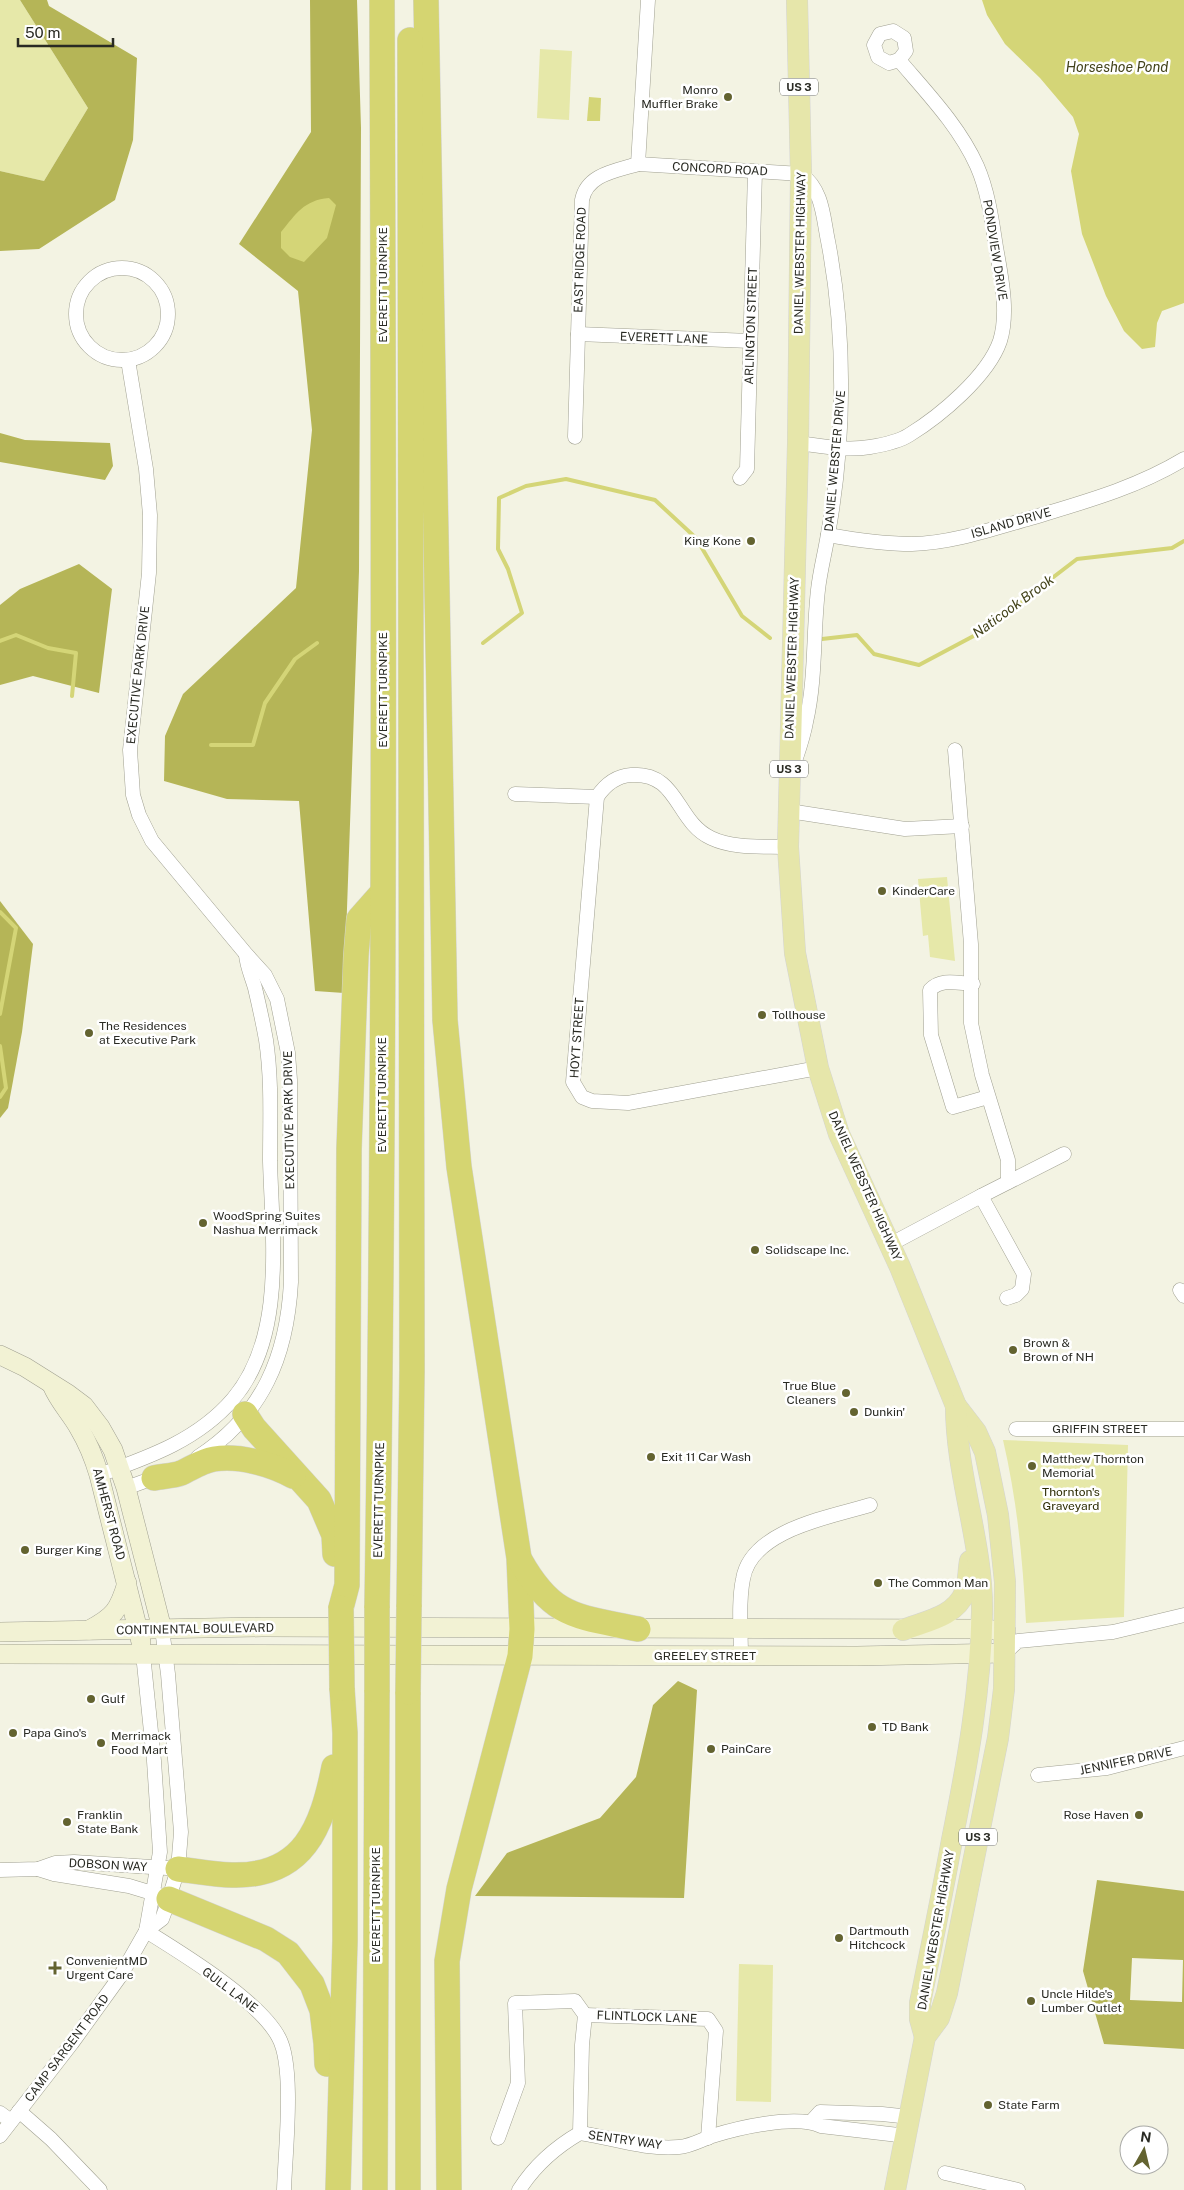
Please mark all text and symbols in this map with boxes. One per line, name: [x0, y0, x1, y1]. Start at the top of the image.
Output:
scale bar: [18, 15, 112, 47]
text: 50 m: [25, 24, 60, 41]
water label: Horseshoe Pond: [1066, 59, 1168, 75]
road number: US 3: [780, 78, 818, 95]
place label: Monro Muffler Brake: [641, 83, 718, 111]
marker: Monro Muffler Brake: [722, 91, 734, 103]
street label: CONCORD ROAD: [672, 160, 768, 178]
street label: DANIEL WEBSTER HIGHWAY: [792, 171, 808, 334]
street label: PONDVIEW DRIVE: [980, 198, 1010, 302]
street label: EAST RIDGE ROAD: [571, 207, 589, 313]
street label: EVERETT TURNPIKE: [376, 227, 390, 343]
street label: ARLINGTON STREET: [742, 267, 760, 385]
street label: EVERETT LANE: [620, 329, 708, 347]
street label: DANIEL WEBSTER DRIVE: [822, 390, 848, 532]
street label: ISLAND DRIVE: [969, 505, 1053, 541]
place label: King Kone: [684, 534, 741, 548]
marker: King Kone: [745, 535, 757, 547]
water label: Naticook Brook: [969, 571, 1057, 641]
street label: DANIEL WEBSTER HIGHWAY: [782, 576, 802, 739]
street label: EXECUTIVE PARK DRIVE: [124, 605, 152, 745]
street label: EVERETT TURNPIKE: [376, 632, 390, 748]
road number: US 3: [770, 761, 808, 778]
place label: KinderCare: [892, 884, 955, 898]
marker: KinderCare: [876, 885, 888, 897]
street label: HOYT STREET: [567, 997, 587, 1079]
place label: Tollhouse: [772, 1008, 826, 1022]
marker: Tollhouse: [756, 1009, 768, 1021]
place label: The Residences at Executive Park: [99, 1019, 196, 1047]
marker: The Residences at Executive Park: [83, 1027, 95, 1039]
street label: EVERETT TURNPIKE: [375, 1037, 389, 1153]
street label: EXECUTIVE PARK DRIVE: [281, 1050, 297, 1190]
street label: DANIEL WEBSTER HIGHWAY: [826, 1109, 905, 1264]
place label: WoodSpring Suites Nashua Merrimack: [213, 1209, 320, 1237]
marker: WoodSpring Suites Nashua Merrimack: [197, 1217, 209, 1229]
place label: Solidscape Inc.: [765, 1243, 849, 1257]
marker: Solidscape Inc.: [749, 1244, 761, 1256]
place label: Brown & Brown of NH: [1023, 1336, 1094, 1364]
marker: Brown & Brown of NH: [1007, 1344, 1019, 1356]
place label: True Blue Cleaners: [783, 1379, 836, 1407]
marker: True Blue Cleaners: [840, 1387, 852, 1399]
place label: Dunkin': [864, 1405, 905, 1419]
marker: Dunkin': [848, 1406, 860, 1418]
street label: GRIFFIN STREET: [1052, 1422, 1148, 1436]
street label: EVERETT TURNPIKE: [371, 1442, 387, 1558]
place label: Exit 11 Car Wash: [661, 1450, 751, 1464]
marker: Exit 11 Car Wash: [645, 1451, 657, 1463]
place label: Matthew Thornton Memorial: [1042, 1452, 1144, 1480]
marker: Matthew Thornton Memorial: [1026, 1460, 1038, 1472]
street label: AMHERST ROAD: [90, 1466, 128, 1562]
park label: Thornton's Graveyard: [1042, 1485, 1100, 1513]
place label: Burger King: [35, 1543, 102, 1557]
marker: Burger King: [19, 1544, 31, 1556]
place label: The Common Man: [888, 1576, 988, 1590]
marker: The Common Man: [872, 1577, 884, 1589]
street label: CONTINENTAL BOULEVARD: [116, 1621, 274, 1637]
street label: GREELEY STREET: [654, 1649, 756, 1663]
place label: Gulf: [101, 1692, 125, 1706]
marker: Gulf: [85, 1693, 97, 1705]
place label: TD Bank: [882, 1720, 929, 1734]
marker: TD Bank: [866, 1721, 878, 1733]
place label: Papa Gino's: [23, 1726, 87, 1740]
marker: Papa Gino's: [7, 1727, 19, 1739]
place label: Merrimack Food Mart: [111, 1729, 171, 1757]
marker: Merrimack Food Mart: [95, 1737, 107, 1749]
place label: PainCare: [721, 1742, 772, 1756]
marker: PainCare: [705, 1743, 717, 1755]
street label: JENNIFER DRIVE: [1078, 1744, 1174, 1778]
place label: Franklin State Bank: [77, 1808, 139, 1836]
place label: Rose Haven: [1063, 1808, 1129, 1822]
marker: Rose Haven: [1133, 1809, 1145, 1821]
marker: Franklin State Bank: [61, 1816, 73, 1828]
road number: US 3: [959, 1828, 997, 1845]
street label: EVERETT TURNPIKE: [369, 1847, 383, 1963]
street label: DANIEL WEBSTER HIGHWAY: [915, 1848, 957, 2011]
street label: DOBSON WAY: [68, 1856, 148, 1874]
place label: Dartmouth Hitchcock: [849, 1924, 909, 1952]
marker: Dartmouth Hitchcock: [833, 1932, 845, 1944]
place label: ConvenientMD Urgent Care: [66, 1954, 147, 1982]
marker: ConvenientMD Urgent Care: [48, 1961, 62, 1975]
street label: GULL LANE: [199, 1965, 261, 2015]
place label: Uncle Hilde's Lumber Outlet: [1041, 1987, 1122, 2015]
street label: CAMP SARGENT ROAD: [22, 1992, 112, 2104]
marker: Uncle Hilde's Lumber Outlet: [1025, 1995, 1037, 2007]
street label: FLINTLOCK LANE: [596, 2008, 698, 2026]
place label: State Farm: [998, 2098, 1060, 2112]
marker: State Farm: [982, 2099, 994, 2111]
north arrow: [1119, 2125, 1169, 2175]
street label: SENTRY WAY: [587, 2128, 664, 2152]
text: N: [1139, 2128, 1152, 2146]

